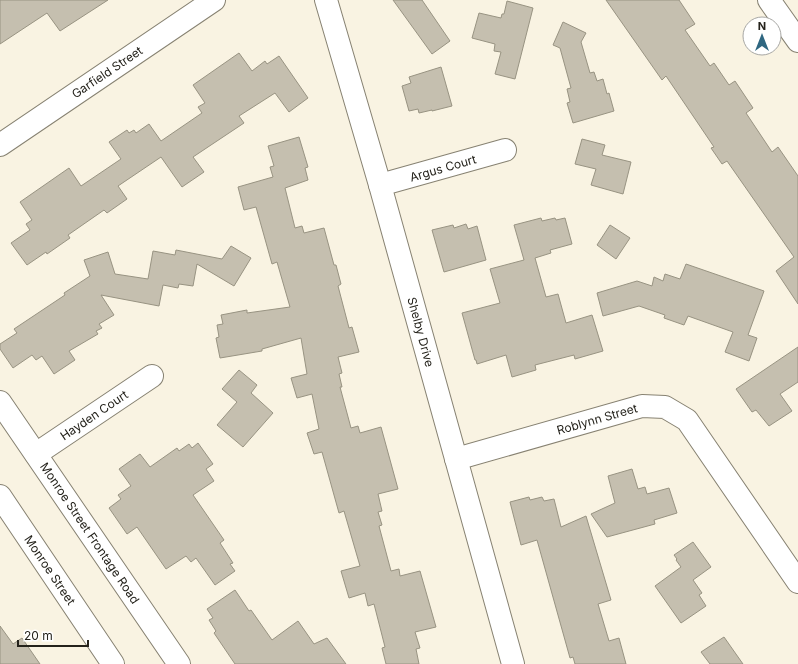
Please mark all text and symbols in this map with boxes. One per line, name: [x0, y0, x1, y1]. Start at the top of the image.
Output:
north arrow: [742, 16, 782, 56]
text: N: [758, 19, 766, 33]
street label: Garfield Street: [69, 43, 145, 101]
street label: Argus Court: [408, 151, 478, 185]
street label: Shelby Drive: [404, 295, 438, 369]
street label: Hayden Court: [57, 387, 131, 443]
street label: Roblynn Street: [555, 400, 639, 438]
street label: Monroe Street Frontage Road: [37, 460, 143, 606]
street label: Monroe Street: [21, 532, 79, 608]
scale bar: [18, 622, 88, 648]
text: 20 m: [24, 628, 53, 643]

